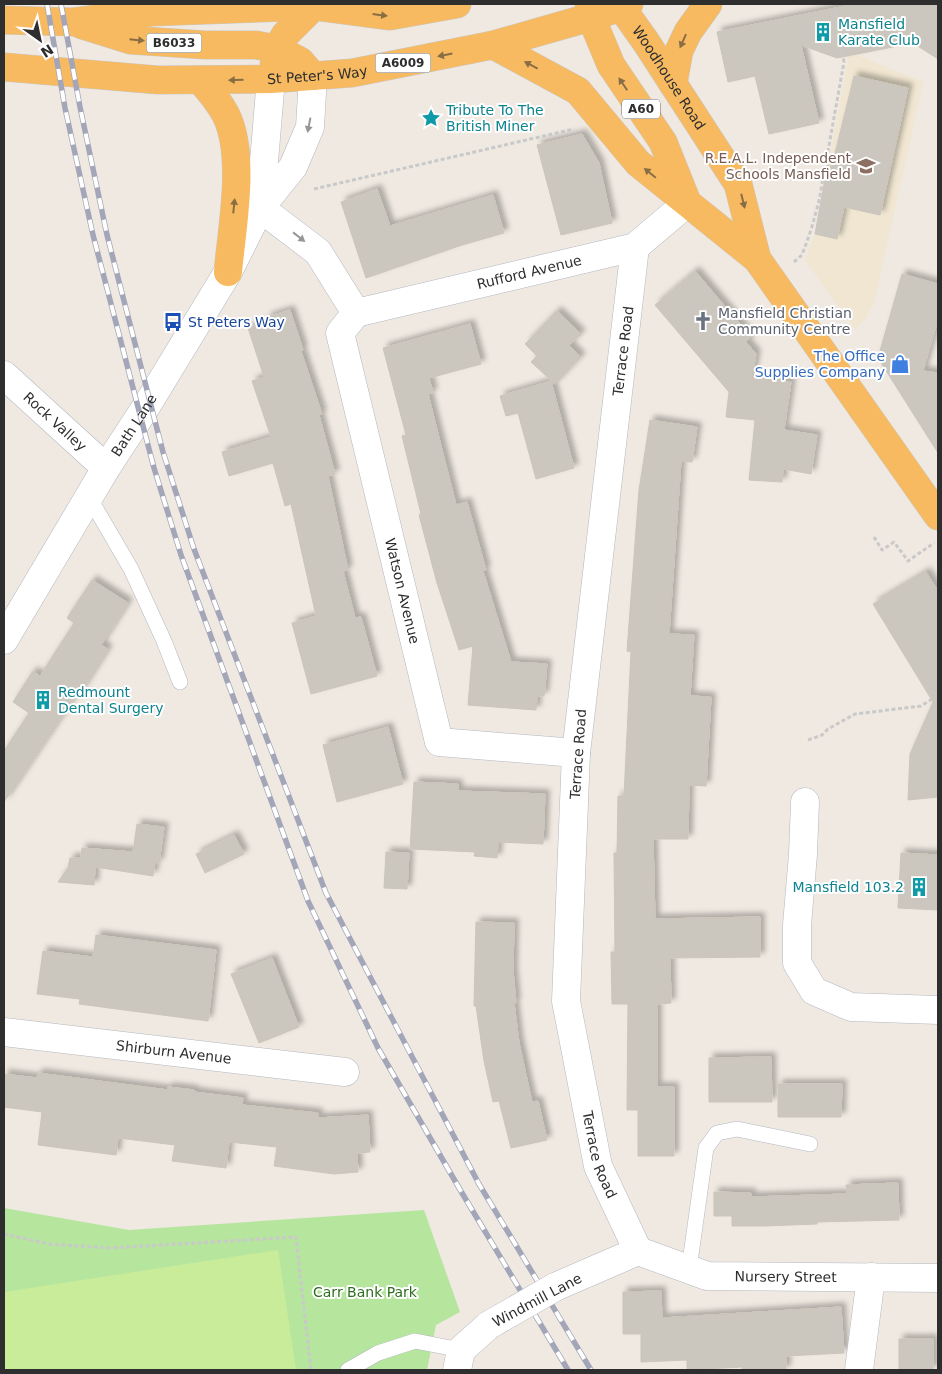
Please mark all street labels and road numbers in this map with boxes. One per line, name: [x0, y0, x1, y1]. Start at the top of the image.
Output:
street label: Woodhouse Road: [629, 23, 709, 133]
road number: B6033: [146, 34, 202, 52]
road number: A6009: [376, 54, 430, 72]
street label: St Peter's Way: [266, 62, 369, 87]
road number: A60: [622, 100, 660, 118]
street label: Rufford Avenue: [475, 252, 583, 292]
street label: Terrace Road: [609, 305, 636, 398]
street label: Rock Valley: [20, 389, 90, 454]
street label: Bath Lane: [108, 391, 160, 459]
street label: Watson Avenue: [382, 536, 423, 645]
street label: Terrace Road: [567, 708, 589, 801]
street label: Shirburn Avenue: [115, 1037, 232, 1067]
street label: Terrace Road: [579, 1108, 620, 1201]
street label: Nursery Street: [734, 1268, 837, 1285]
street label: Windmill Lane: [490, 1270, 584, 1330]

